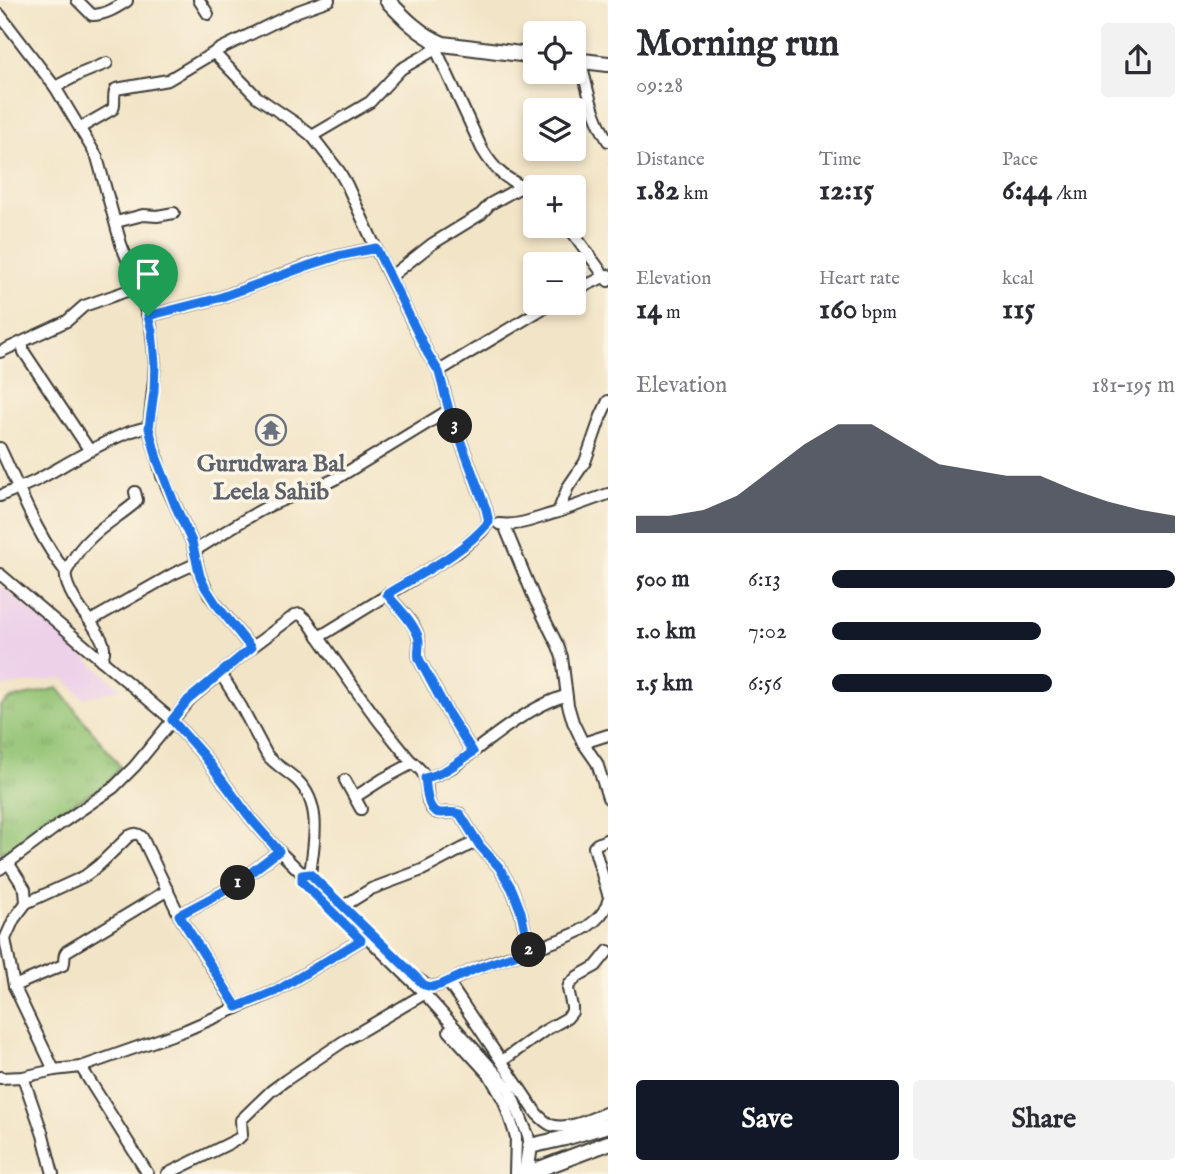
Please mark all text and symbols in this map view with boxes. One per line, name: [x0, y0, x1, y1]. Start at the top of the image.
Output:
map controls: [523, 21, 586, 315]
button: locate: [523, 21, 586, 84]
text: Morning run: [636, 21, 839, 69]
button: share: [1101, 23, 1175, 97]
text: 09:28: [636, 71, 683, 100]
button: layers: [523, 98, 586, 161]
text: Distance: [636, 148, 705, 172]
text: Time: [819, 148, 861, 172]
text: Pace: [1002, 148, 1038, 172]
text: 1.82: [636, 172, 679, 210]
text: 12:15: [819, 172, 874, 210]
text: 6:44: [1002, 172, 1052, 210]
button: +: [523, 175, 586, 238]
text: km: [679, 182, 708, 206]
text: /km: [1052, 182, 1087, 206]
pin: [118, 244, 178, 316]
button: −: [523, 252, 586, 315]
icon: arrive: [129, 255, 167, 293]
text: Elevation: [636, 267, 711, 291]
text: Heart rate: [819, 267, 900, 291]
text: kcal: [1002, 267, 1034, 291]
text: 14: [636, 291, 662, 329]
text: 160: [819, 291, 858, 329]
text: 115: [1002, 291, 1035, 329]
text: m: [662, 301, 681, 325]
text: bpm: [858, 301, 897, 325]
text: Elevation: [636, 371, 727, 400]
text: 181–195 m: [1091, 371, 1175, 400]
pin: 3: [438, 408, 472, 444]
temple icon: Gurudwara Bal Leela Sahib: [254, 413, 288, 447]
text: 3: [451, 413, 458, 437]
place label: Gurudwara Bal Leela Sahib: [197, 449, 346, 508]
text: 500 m: [636, 565, 690, 594]
text: 6:13: [748, 565, 781, 594]
text: 1.0 km: [636, 617, 696, 646]
text: 7:02: [748, 617, 787, 646]
text: 1.5 km: [636, 669, 693, 698]
text: 6:56: [748, 669, 782, 698]
pin: 1: [220, 866, 256, 900]
text: 1: [234, 870, 241, 894]
pin: 2: [512, 932, 546, 968]
text: 2: [524, 937, 533, 961]
button: Save: [636, 1080, 899, 1160]
button: Share: [913, 1080, 1175, 1160]

